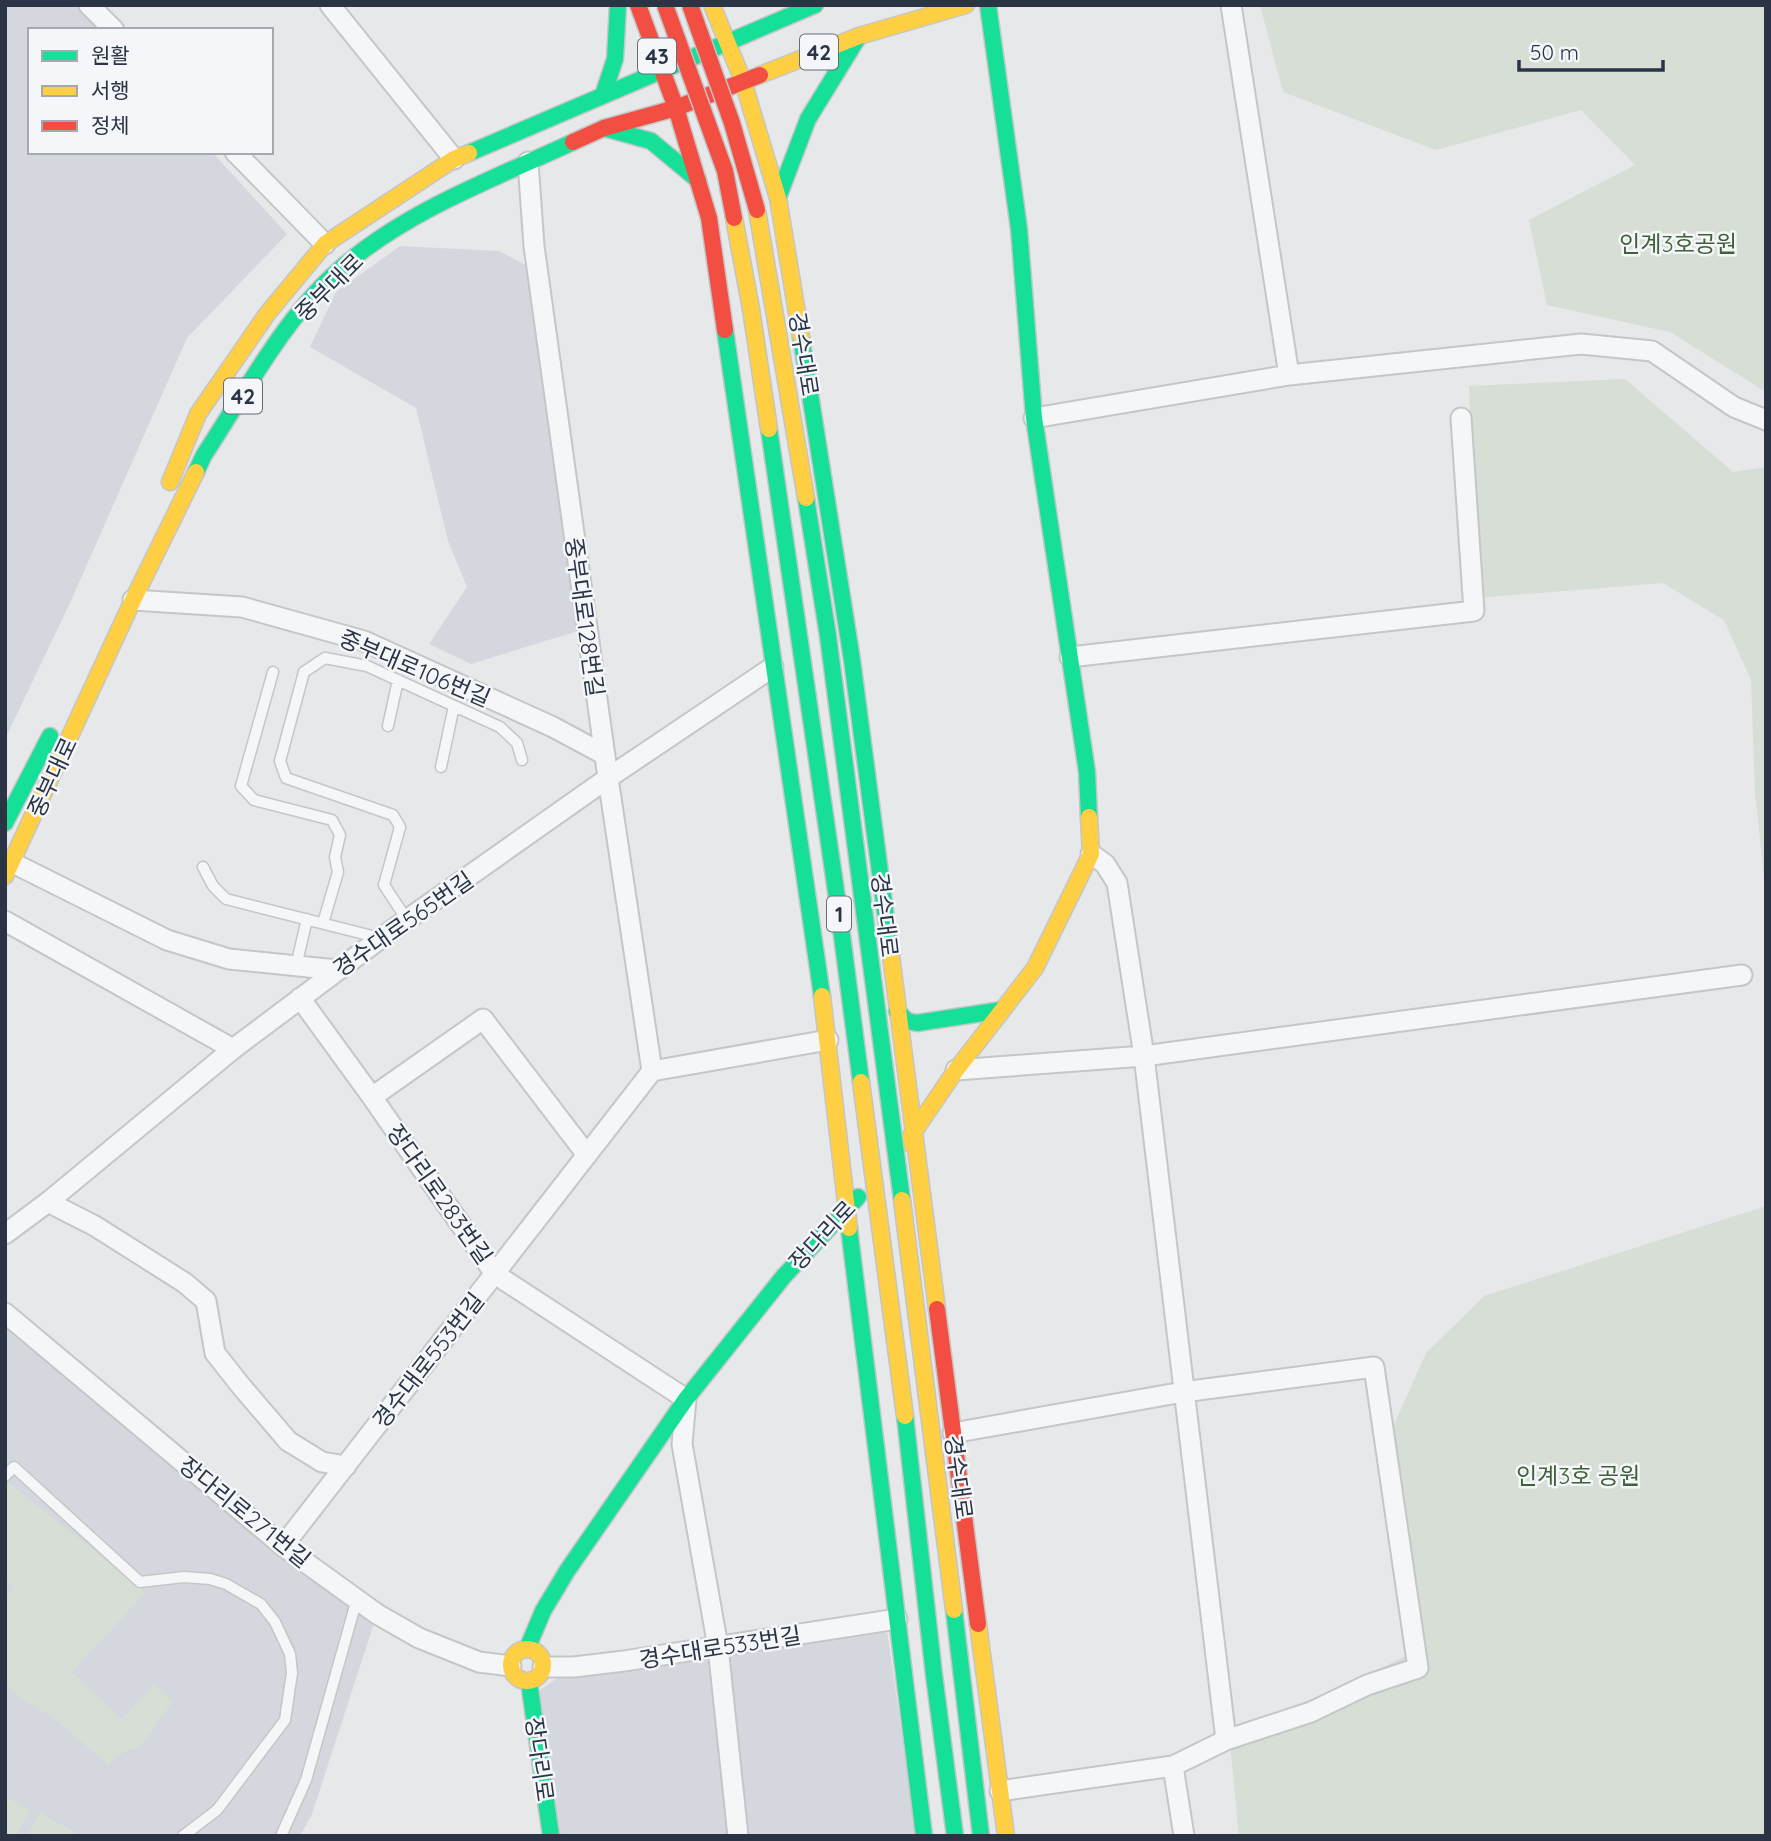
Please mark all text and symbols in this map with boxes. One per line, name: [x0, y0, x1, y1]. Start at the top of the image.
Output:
legend: [28, 28, 273, 154]
scale bar: [1519, 28, 1662, 72]
road number: 42: [800, 34, 838, 70]
road number: 43: [638, 38, 676, 74]
text: 50 m: [1530, 39, 1579, 65]
text: 원활: [91, 42, 130, 68]
text: 서행: [91, 77, 130, 103]
text: 정체: [91, 112, 130, 138]
park label: 인계3호공원: [1619, 229, 1737, 258]
street label: 중부대로: [289, 247, 369, 327]
street label: 경수대로: [783, 310, 825, 398]
road number: 42: [224, 378, 262, 414]
street label: 중부대로128번길: [559, 535, 611, 699]
street label: 중부대로106번길: [335, 623, 495, 713]
street label: 중부대로: [21, 733, 83, 821]
street label: 경수대로565번길: [327, 865, 479, 983]
street label: 경수대로: [865, 871, 905, 959]
road number: 1: [827, 897, 851, 932]
street label: 장다리로283번길: [381, 1118, 499, 1270]
street label: 장다리로: [783, 1194, 861, 1276]
street label: 경수대로553번길: [366, 1286, 490, 1434]
street label: 경수대로: [939, 1433, 979, 1521]
street label: 장다리로271번길: [173, 1450, 317, 1574]
park label: 인계3호 공원: [1516, 1461, 1640, 1490]
street label: 경수대로533번길: [637, 1620, 803, 1674]
street label: 장다리로: [520, 1715, 560, 1803]

